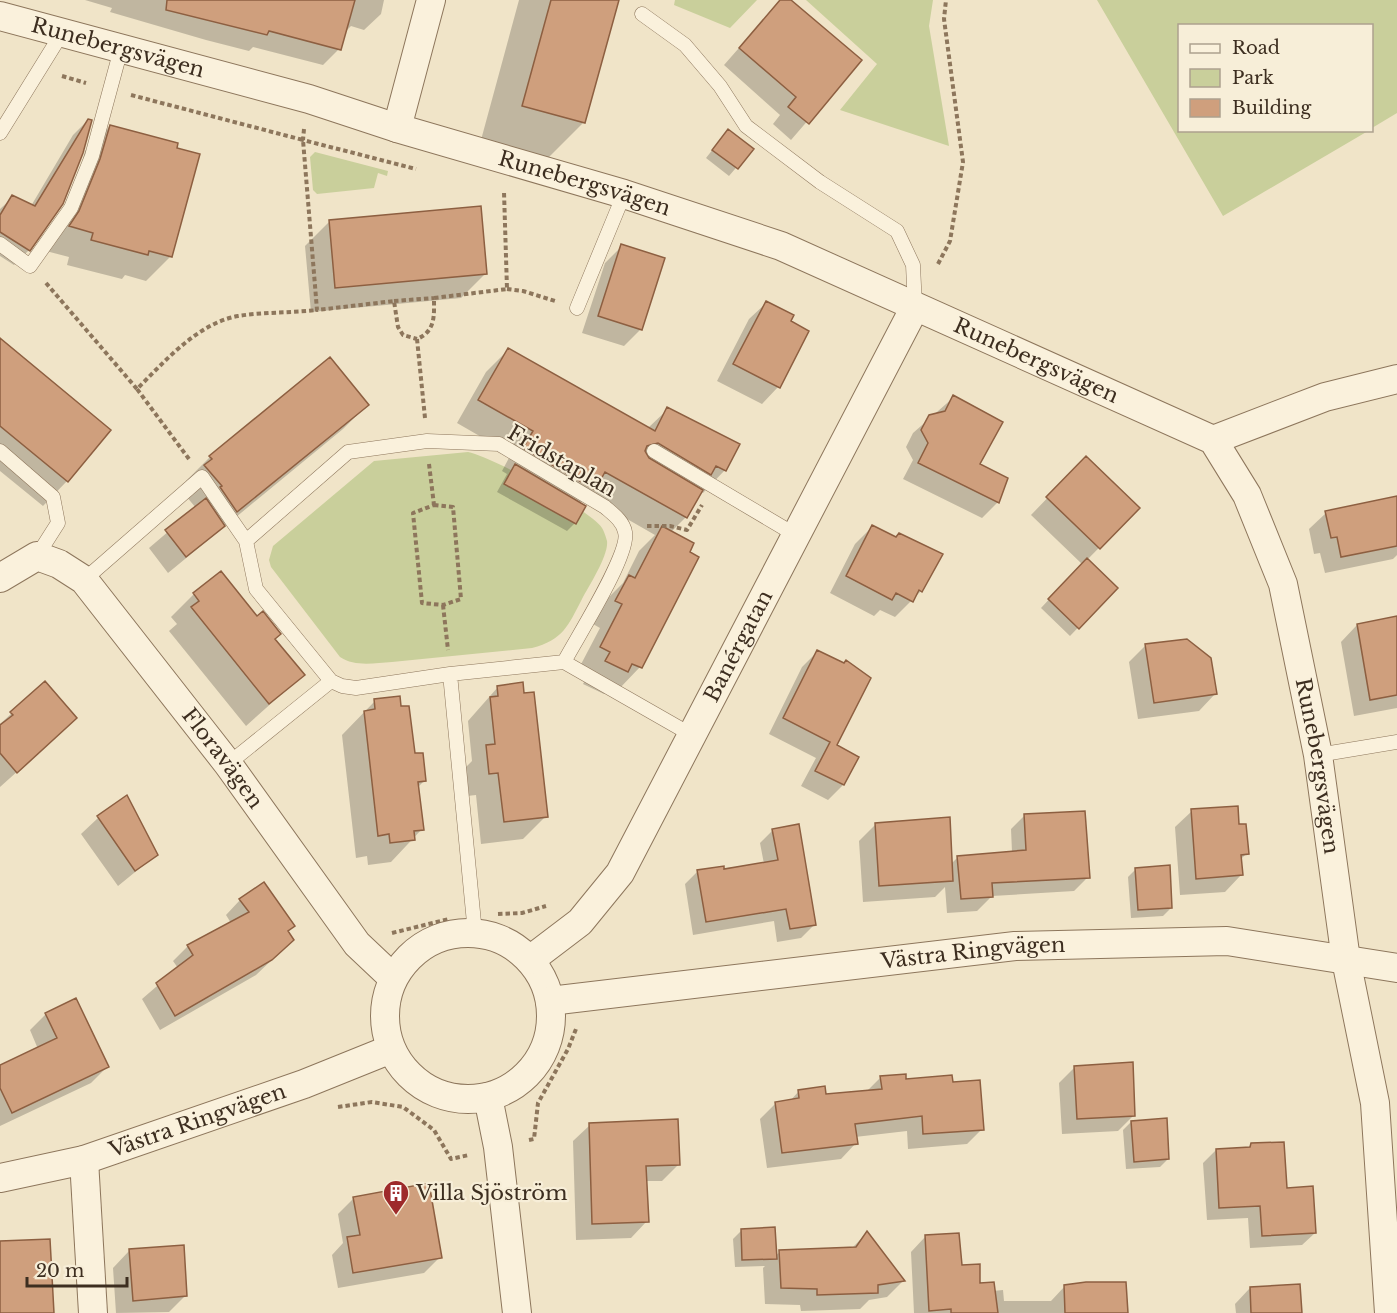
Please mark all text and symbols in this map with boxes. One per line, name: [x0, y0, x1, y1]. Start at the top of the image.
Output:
street label: Runebergsvägen: [28, 12, 207, 83]
legend: [1178, 24, 1373, 132]
text: Road: [1232, 37, 1280, 59]
text: Park: [1232, 67, 1274, 89]
text: Building: [1232, 97, 1311, 119]
street label: Runebergsvägen: [495, 145, 674, 221]
street label: Runebergsvägen: [949, 312, 1123, 409]
street label: Fridstaplan: [503, 419, 621, 503]
street label: Banérgatan: [698, 586, 778, 706]
street label: Runebergsvägen: [1290, 676, 1344, 856]
street label: Floravägen: [176, 703, 269, 814]
street label: Västra Ringvägen: [879, 932, 1066, 975]
street label: Västra Ringvägen: [105, 1078, 289, 1164]
building icon: Villa Sjöström: [381, 1178, 411, 1216]
place label: Villa Sjöström: [415, 1180, 568, 1206]
scale bar: [27, 1250, 128, 1288]
text: 20 m: [36, 1260, 84, 1282]

